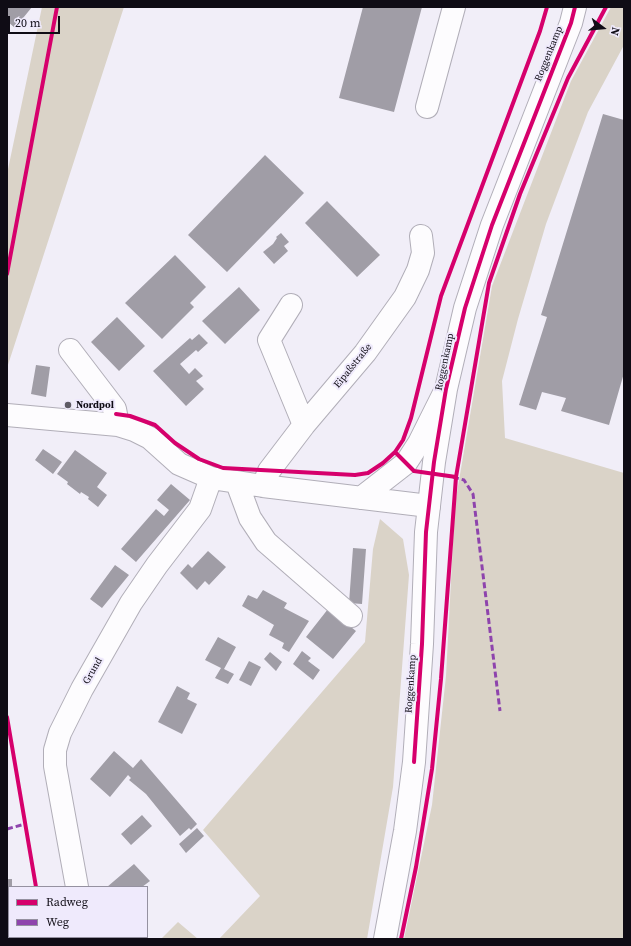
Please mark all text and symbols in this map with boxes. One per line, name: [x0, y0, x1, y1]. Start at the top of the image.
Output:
scale bar: [10, 8, 62, 34]
north arrow: [583, 8, 623, 48]
text: 20 m: [15, 15, 41, 31]
street label: Roggenkamp: [532, 25, 566, 83]
text: N: [607, 26, 623, 37]
street label: Roggenkamp: [433, 332, 457, 392]
street label: Eipaßstraße: [331, 341, 375, 391]
place label: Nordpol: [76, 399, 114, 411]
marker: Nordpol: [63, 400, 73, 410]
street label: Roggenkamp: [403, 654, 419, 714]
street label: Grund: [81, 656, 105, 686]
legend: [8, 886, 148, 938]
text: Radweg: [46, 894, 88, 910]
text: Weg: [46, 914, 69, 930]

